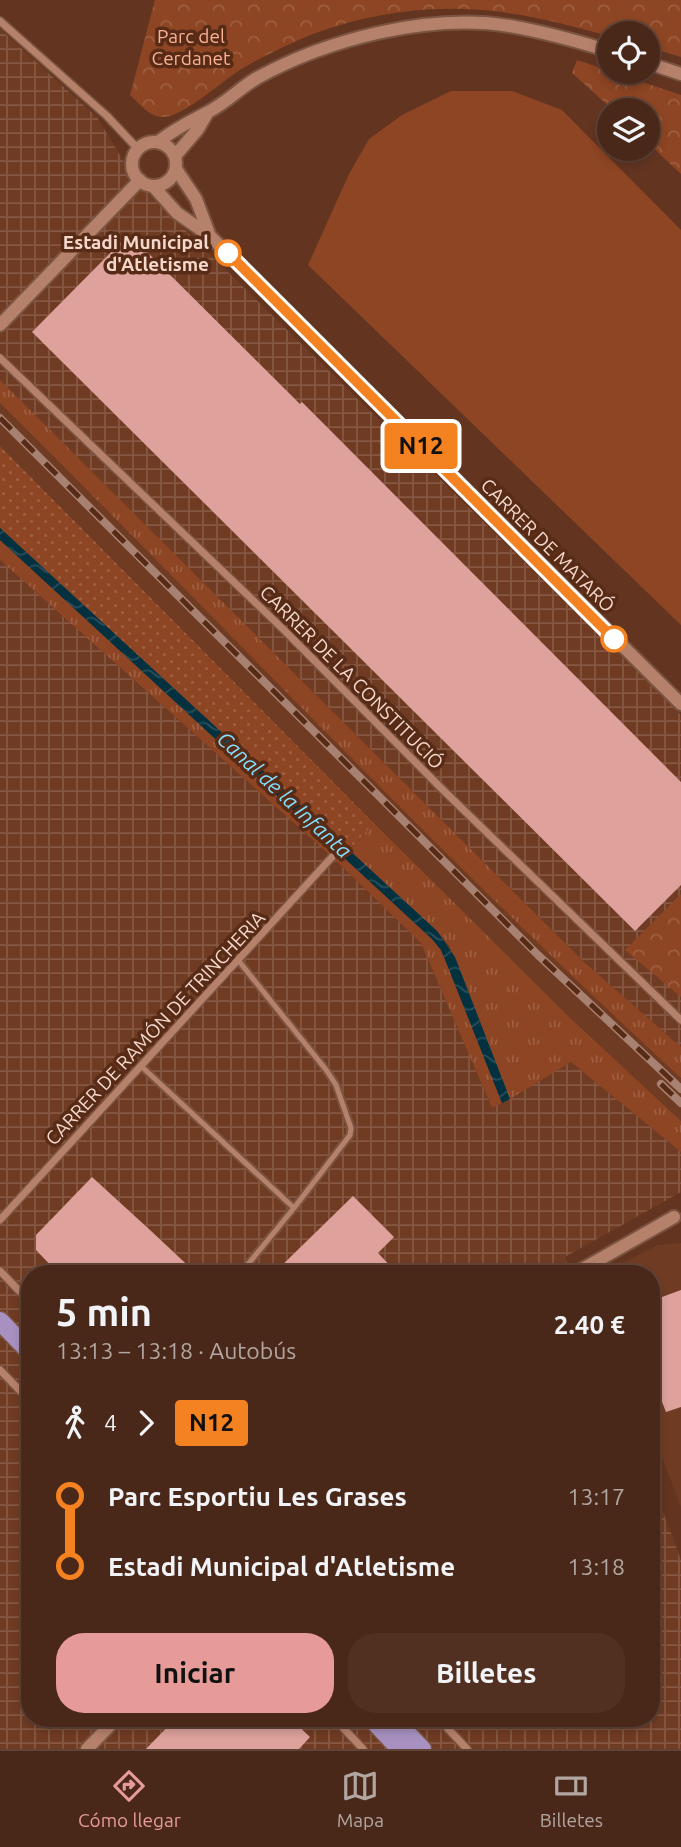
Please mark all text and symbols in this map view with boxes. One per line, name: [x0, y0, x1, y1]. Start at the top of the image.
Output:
map controls: [597, 21, 660, 161]
button: locate: [597, 21, 660, 84]
park label: Parc del Cerdanet: [152, 25, 231, 69]
button: layers: [597, 98, 660, 161]
place label: Estadi Municipal d'Atletisme: [63, 231, 209, 275]
marker: Estadi Municipal d'Atletisme: [215, 240, 241, 266]
line badge: N12: [381, 423, 461, 469]
text: N12: [399, 432, 443, 459]
street label: CARRER DE MATARÓ: [477, 474, 619, 616]
street label: CARRER DE LA CONSTITUCIÓ: [256, 581, 448, 773]
unlabelled marker: [601, 626, 627, 652]
water label: Canal de la Infanta: [213, 726, 357, 862]
street label: CARRER DE RAMÓN DE TRINCHERIA: [41, 906, 270, 1149]
text: 5 min: [56, 1291, 152, 1333]
text: 2.40 €: [554, 1310, 625, 1339]
text: 13:13 – 13:18 · Autobús: [56, 1338, 296, 1363]
icon: walk: [56, 1404, 94, 1442]
icon: forward: [127, 1404, 165, 1442]
text: N12: [189, 1409, 234, 1436]
text: 4: [104, 1410, 117, 1435]
text: Parc Esportiu Les Grases: [108, 1482, 407, 1511]
text: 13:17: [567, 1484, 625, 1509]
text: Estadi Municipal d'Atletisme: [108, 1552, 455, 1581]
text: 13:18: [567, 1554, 625, 1579]
button: Iniciar: [56, 1633, 334, 1713]
button: Billetes: [348, 1633, 625, 1713]
tab: Cómo llegar: [78, 1767, 181, 1831]
tab: Mapa: [337, 1767, 384, 1831]
tab: Billetes: [540, 1767, 603, 1831]

